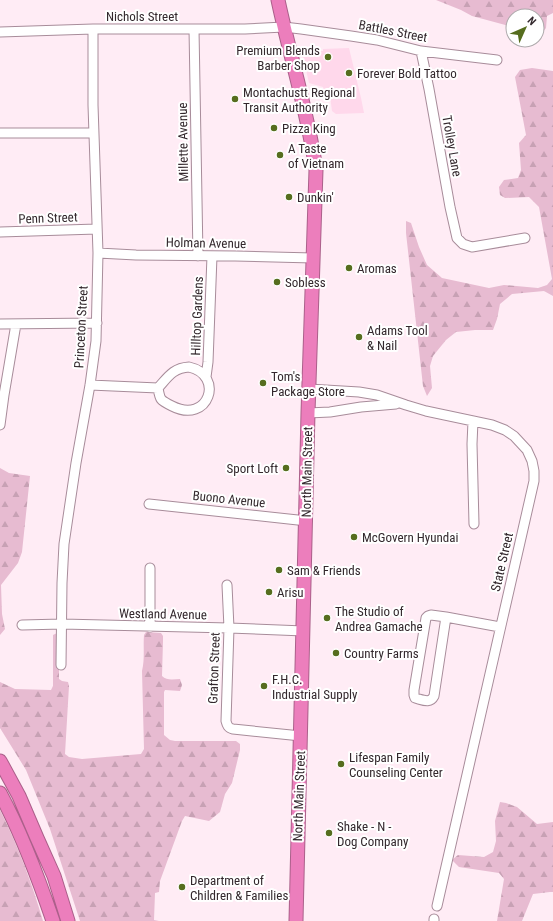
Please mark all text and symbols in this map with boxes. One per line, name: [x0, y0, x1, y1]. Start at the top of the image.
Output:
north arrow: [505, 8, 545, 48]
street label: Nichols Street: [106, 9, 178, 24]
text: N: [525, 14, 539, 28]
street label: Battles Street: [357, 17, 429, 45]
place label: Premium Blends Barber Shop: [236, 43, 320, 73]
marker: Premium Blends Barber Shop: [323, 52, 333, 62]
place label: Forever Bold Tattoo: [357, 66, 457, 81]
marker: Forever Bold Tattoo: [344, 68, 354, 78]
place label: Montachustt Regional Transit Authority: [243, 85, 355, 115]
marker: Montachustt Regional Transit Authority: [230, 94, 240, 104]
street label: Millette Avenue: [175, 102, 191, 182]
street label: Trolley Lane: [439, 114, 465, 178]
place label: Pizza King: [282, 121, 336, 136]
marker: Pizza King: [269, 123, 279, 133]
place label: A Taste of Vietnam: [288, 141, 344, 171]
marker: A Taste of Vietnam: [275, 150, 285, 160]
place label: Dunkin': [297, 190, 334, 205]
marker: Dunkin': [284, 192, 294, 202]
street label: Penn Street: [18, 209, 78, 227]
street label: Holman Avenue: [166, 235, 246, 251]
place label: Aromas: [357, 261, 397, 276]
marker: Aromas: [344, 263, 354, 273]
place label: Sobless: [285, 275, 326, 290]
street label: Hilltop Gardens: [188, 276, 206, 356]
marker: Sobless: [272, 277, 282, 287]
street label: Princeton Street: [71, 285, 91, 369]
place label: Adams Tool & Nail: [367, 323, 428, 353]
marker: Adams Tool & Nail: [354, 332, 364, 342]
place label: Tom's Package Store: [271, 369, 345, 399]
marker: Tom's Package Store: [258, 378, 268, 388]
street label: North Main Street: [299, 426, 315, 517]
place label: Sport Loft: [227, 461, 278, 476]
marker: Sport Loft: [281, 463, 291, 473]
street label: Buono Avenue: [192, 488, 266, 510]
place label: McGovern Hyundai: [362, 530, 458, 545]
street label: State Street: [488, 531, 516, 593]
marker: McGovern Hyundai: [349, 532, 359, 542]
place label: Sam & Friends: [287, 563, 361, 578]
marker: Sam & Friends: [274, 565, 284, 575]
place label: Arisu: [277, 585, 304, 600]
marker: Arisu: [264, 587, 274, 597]
place label: The Studio of Andrea Gamache: [335, 604, 423, 634]
street label: Westland Avenue: [119, 606, 207, 622]
marker: The Studio of Andrea Gamache: [322, 613, 332, 623]
street label: Grafton Street: [205, 632, 223, 704]
place label: Country Farms: [344, 646, 419, 661]
marker: Country Farms: [331, 648, 341, 658]
place label: F.H.C. Industrial Supply: [272, 672, 358, 702]
marker: F.H.C. Industrial Supply: [259, 681, 269, 691]
street label: North Main Street: [290, 750, 308, 842]
place label: Lifespan Family Counseling Center: [349, 750, 443, 780]
marker: Lifespan Family Counseling Center: [336, 759, 346, 769]
place label: Shake - N - Dog Company: [337, 819, 409, 849]
marker: Shake - N - Dog Company: [324, 828, 334, 838]
place label: Department of Children & Families: [190, 873, 288, 903]
marker: Department of Children & Families: [177, 882, 187, 892]

